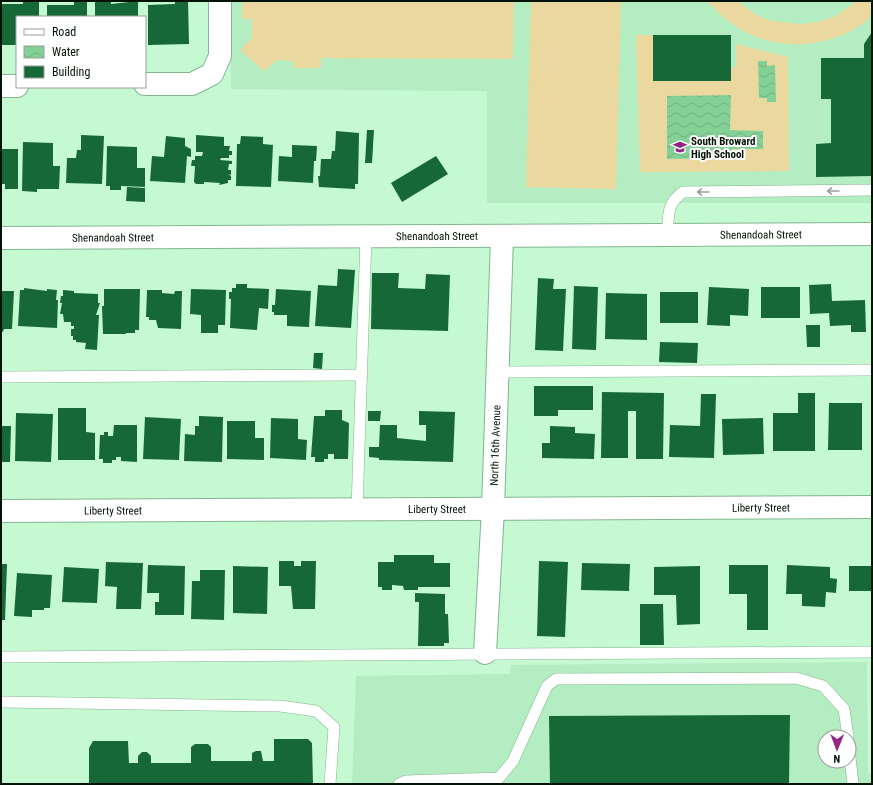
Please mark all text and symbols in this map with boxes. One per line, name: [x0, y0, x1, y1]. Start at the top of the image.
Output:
legend: [16, 16, 146, 88]
text: Road: [52, 25, 76, 39]
text: Water: [52, 45, 80, 59]
text: Building: [52, 65, 90, 79]
place label: South Broward High School: [691, 135, 755, 161]
school or university icon: South Broward High School: [672, 139, 688, 155]
one-way arrow: [827, 187, 840, 195]
one-way arrow: [697, 188, 710, 196]
street label: Shenandoah Street: [720, 228, 802, 241]
street label: Shenandoah Street: [396, 229, 478, 243]
street label: Shenandoah Street: [72, 231, 154, 244]
street label: North 16th Avenue: [487, 405, 503, 486]
street label: Liberty Street: [732, 501, 790, 514]
street label: Liberty Street: [408, 502, 466, 516]
street label: Liberty Street: [84, 504, 142, 517]
north arrow: [817, 729, 857, 769]
text: N: [833, 752, 840, 765]

